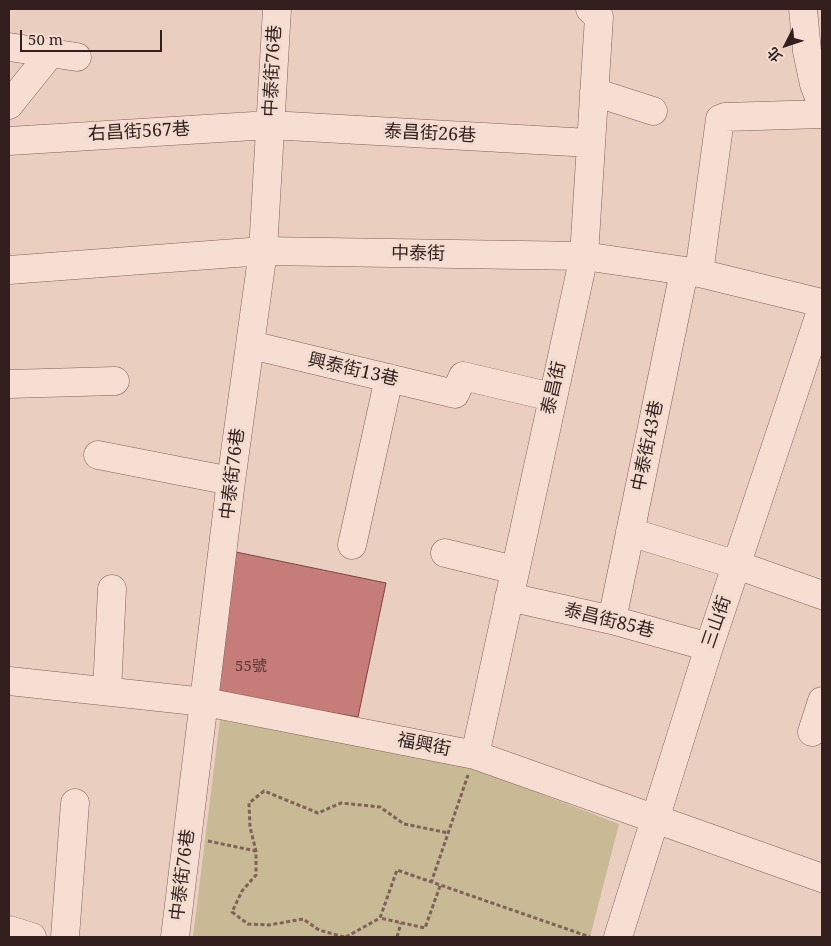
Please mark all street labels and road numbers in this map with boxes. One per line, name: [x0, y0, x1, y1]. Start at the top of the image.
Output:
street label: 中泰街76巷: [260, 24, 286, 118]
street label: 右昌街567巷: [87, 119, 191, 145]
street label: 泰昌街26巷: [383, 121, 477, 147]
street label: 中泰街: [391, 243, 445, 265]
street label: 興泰街13巷: [306, 349, 400, 391]
street label: 泰昌街: [537, 359, 571, 417]
street label: 中泰街43巷: [628, 399, 668, 493]
street label: 中泰街76巷: [217, 427, 249, 521]
street label: 三山街: [698, 593, 736, 651]
street label: 泰昌街85巷: [562, 599, 656, 643]
street label: 福興街: [395, 729, 453, 761]
street label: 中泰街76巷: [167, 828, 199, 922]

